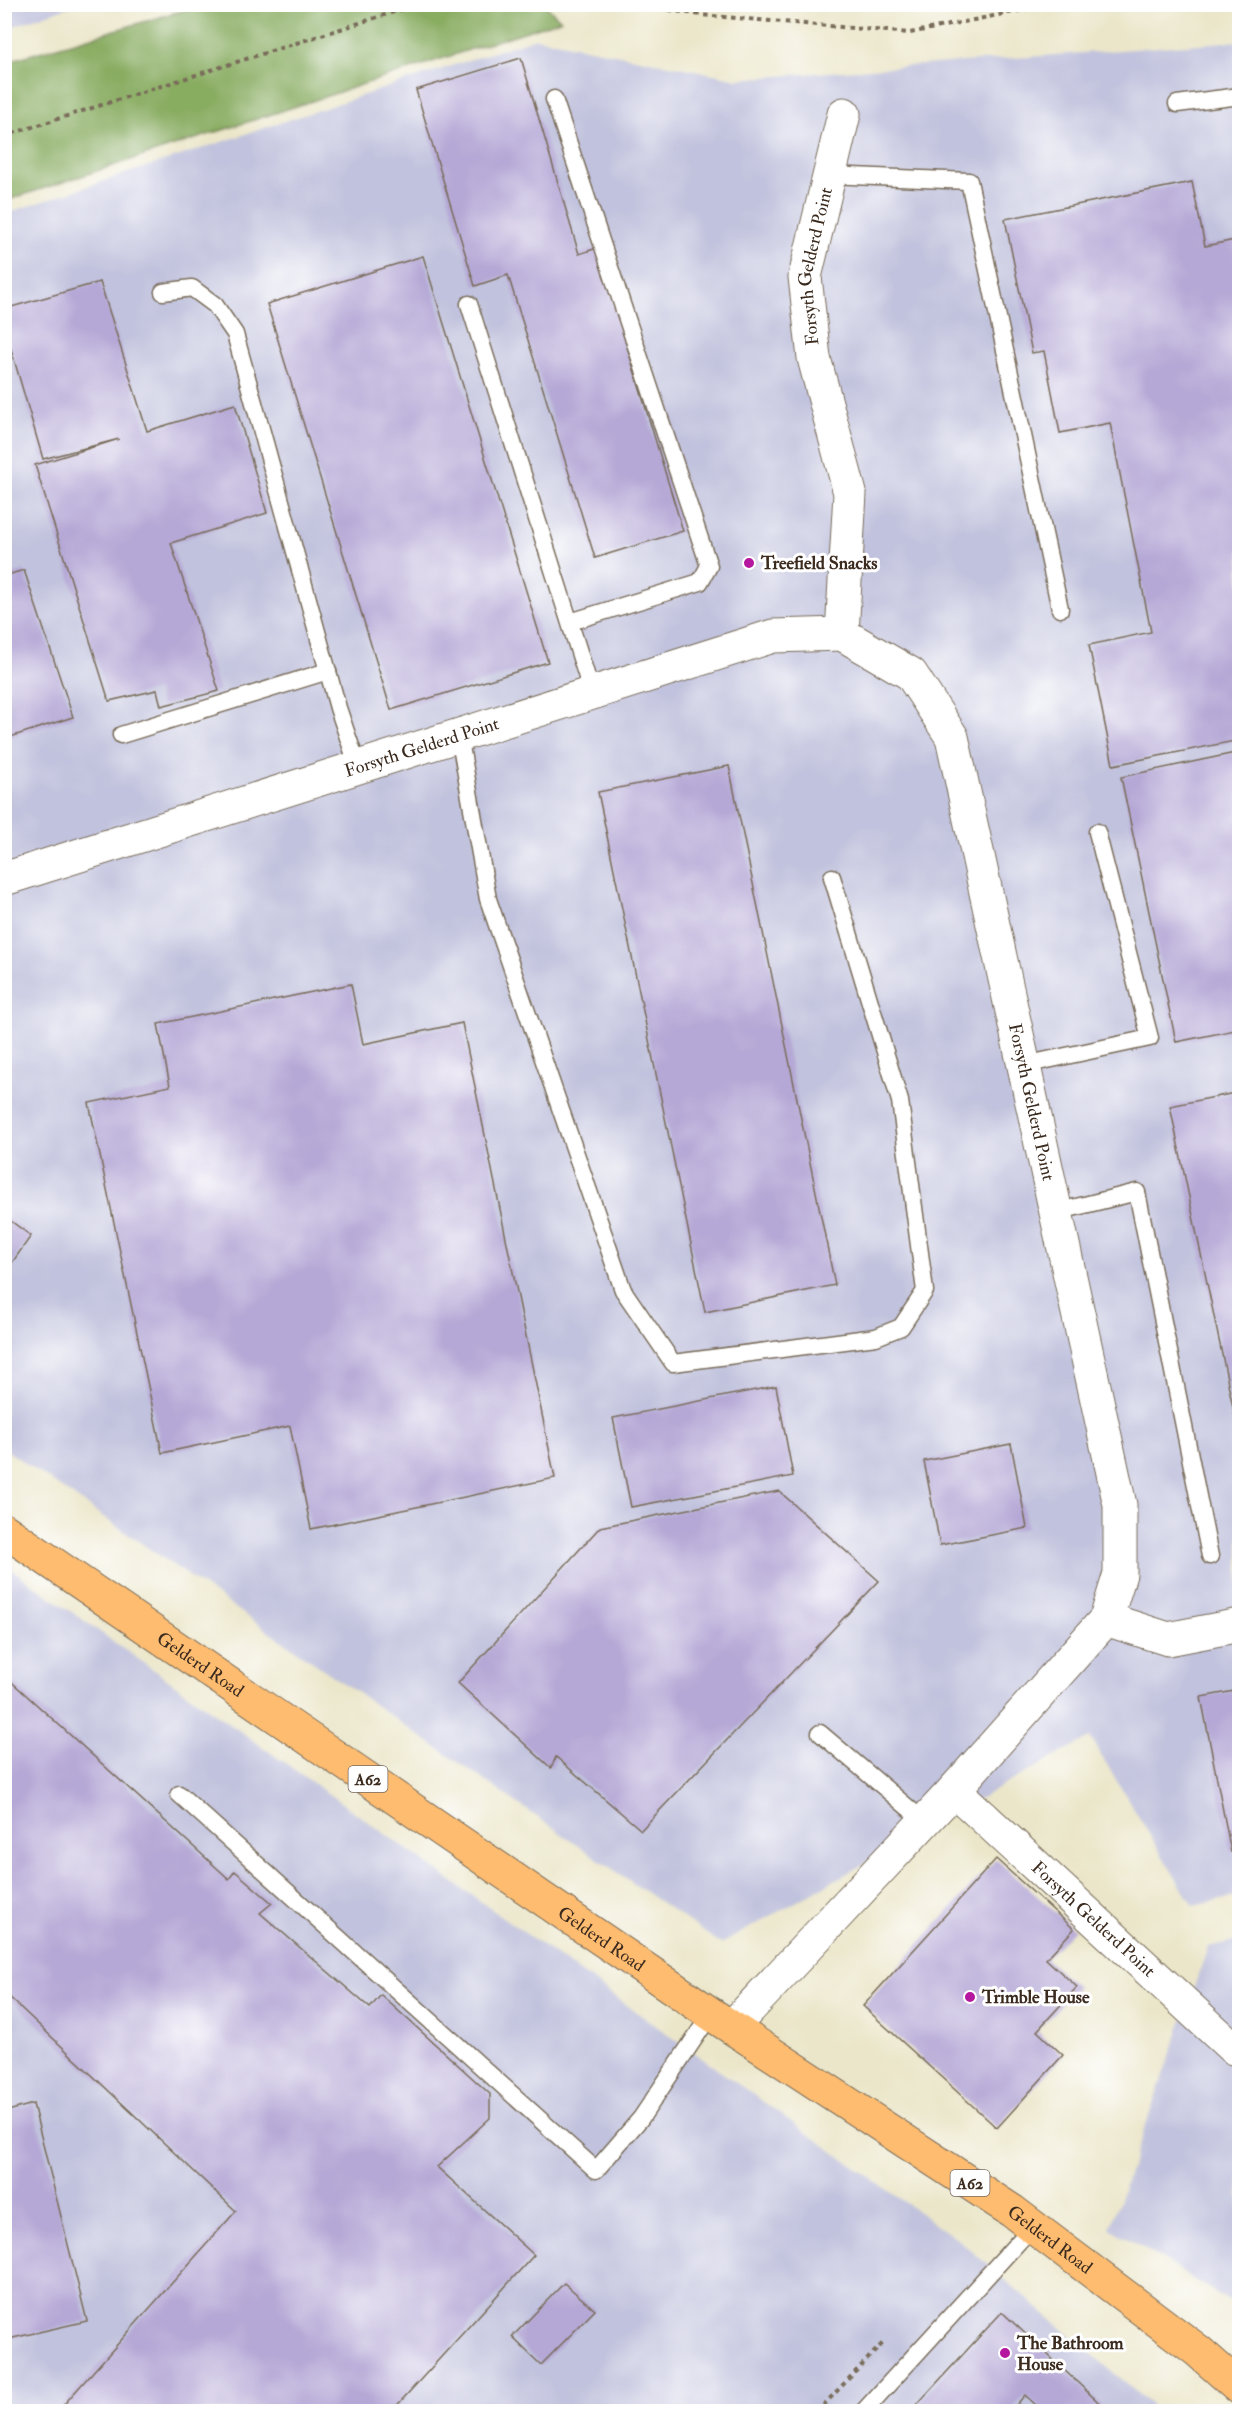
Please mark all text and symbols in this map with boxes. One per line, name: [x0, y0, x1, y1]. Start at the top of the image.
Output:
street label: Forsyth Gelderd Point: [793, 185, 838, 347]
place label: Treefield Snacks: [760, 552, 877, 575]
marker: Treefield Snacks: [742, 556, 756, 570]
street label: Forsyth Gelderd Point: [342, 712, 502, 783]
street label: Forsyth Gelderd Point: [1003, 1021, 1060, 1183]
street label: Gelderd Road: [152, 1627, 248, 1703]
road number: A62: [348, 1766, 388, 1792]
street label: Forsyth Gelderd Point: [1026, 1856, 1160, 1982]
street label: Gelderd Road: [553, 1902, 649, 1977]
place label: Trimble House: [981, 1986, 1090, 2009]
marker: Trimble House: [963, 1990, 977, 2004]
road number: A62: [950, 2170, 990, 2196]
street label: Gelderd Road: [1003, 2201, 1097, 2279]
place label: The Bathroom House: [1016, 2332, 1125, 2376]
marker: The Bathroom House: [998, 2346, 1012, 2360]

